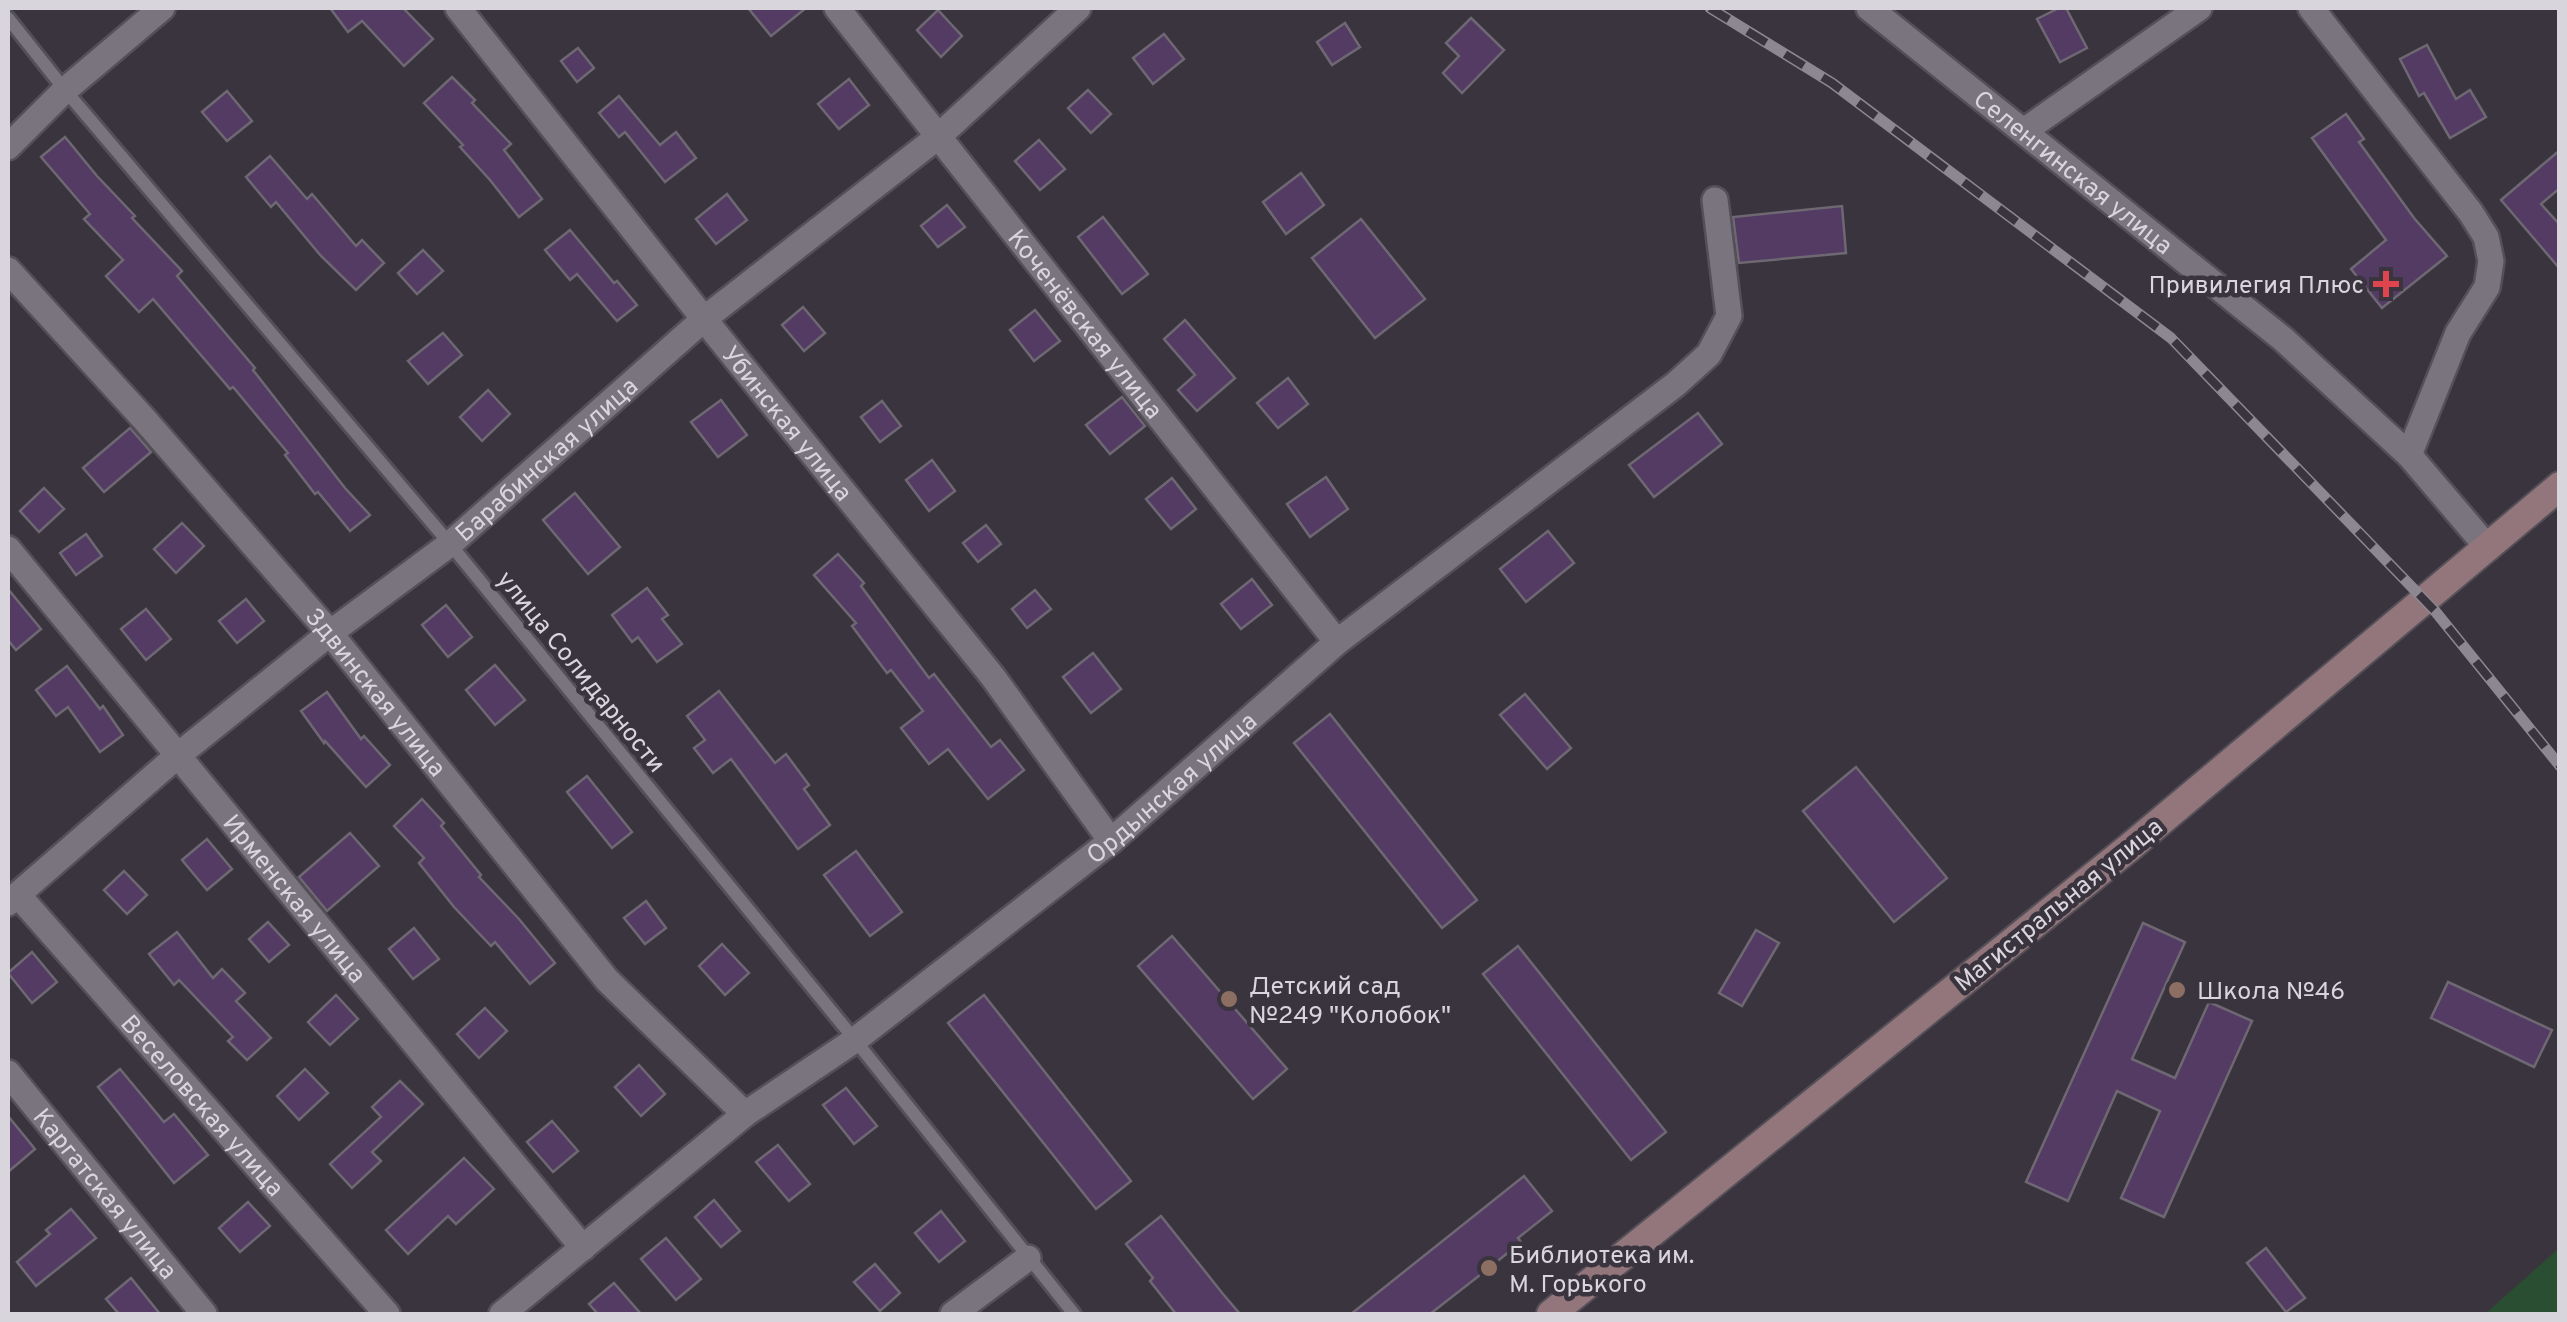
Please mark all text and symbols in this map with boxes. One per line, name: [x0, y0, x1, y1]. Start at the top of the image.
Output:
street label: Селенгинская улица: [1966, 85, 2178, 263]
street label: Коченёвская улица: [999, 224, 1168, 427]
place label: Привилегия Плюс: [2149, 271, 2364, 303]
marker: Привилегия Плюс: [2373, 271, 2399, 297]
street label: Убинская улица: [713, 340, 858, 509]
street label: Барабинская улица: [450, 372, 646, 551]
street label: улица Солидарности: [488, 565, 671, 780]
street label: Здвинская улица: [296, 602, 452, 785]
street label: Ордынская улица: [1081, 707, 1265, 873]
street label: Ирменская улица: [214, 809, 372, 991]
street label: Магистральная улица: [1949, 812, 2171, 1000]
place label: Детский сад №249 "Колобок": [1249, 972, 1451, 1033]
place label: Школа №46: [2197, 977, 2345, 1009]
marker: Школа №46: [2166, 979, 2188, 1001]
marker: Детский сад №249 "Колобок": [1218, 988, 1240, 1010]
street label: Веселовская улица: [112, 1009, 290, 1205]
street label: Каргатская улица: [24, 1103, 183, 1287]
place label: Библиотека им. М. Горького: [1509, 1241, 1694, 1302]
marker: Библиотека им. М. Горького: [1478, 1257, 1500, 1279]

